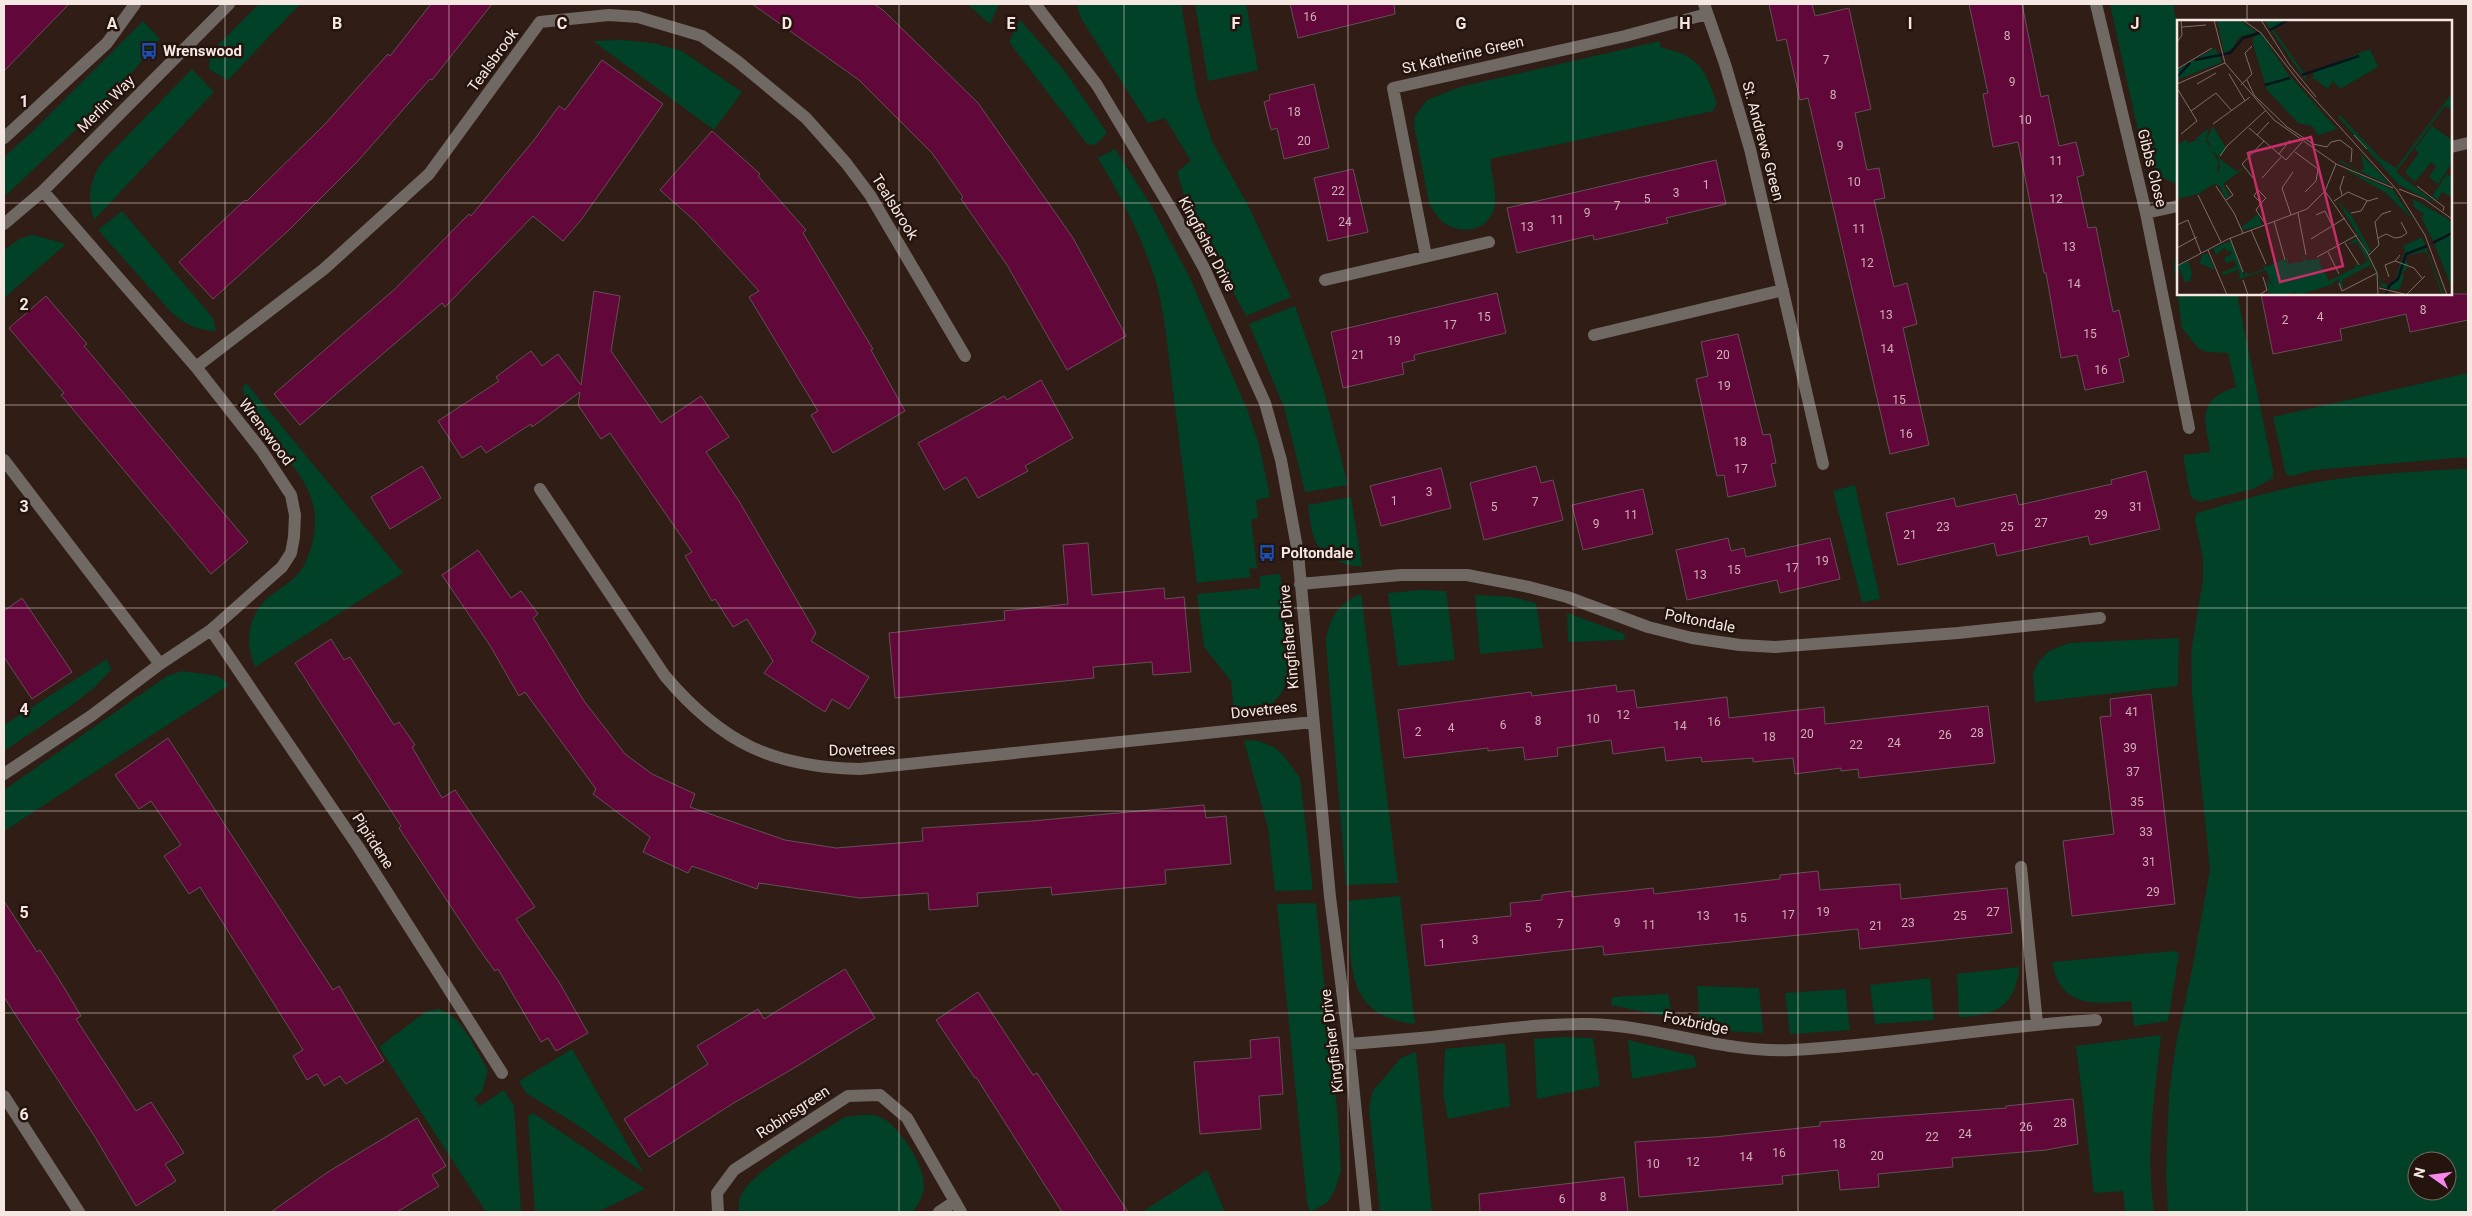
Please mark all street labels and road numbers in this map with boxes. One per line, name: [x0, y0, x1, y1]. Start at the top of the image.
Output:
street label: Tealsbrook: [464, 25, 522, 95]
street label: St Katherine Green: [1400, 32, 1526, 78]
street label: Merlin Way: [74, 72, 138, 136]
street label: St. Andrews Green: [1738, 79, 1788, 203]
street label: Gibbs Close: [2134, 127, 2170, 209]
street label: Tealsbrook: [868, 171, 922, 243]
street label: Kingfisher Drive: [1175, 194, 1240, 294]
street label: Wrenswood: [235, 395, 297, 469]
street label: Kingfisher Drive: [1275, 584, 1303, 690]
street label: Poltondale: [1663, 605, 1737, 637]
street label: Dovetrees: [1230, 698, 1298, 722]
street label: Dovetrees: [828, 740, 896, 760]
street label: Pipitdene: [348, 810, 398, 872]
street label: Kingfisher Drive: [1317, 988, 1347, 1094]
street label: Foxbridge: [1662, 1008, 1730, 1038]
street label: Robinsgreen: [753, 1082, 833, 1142]

